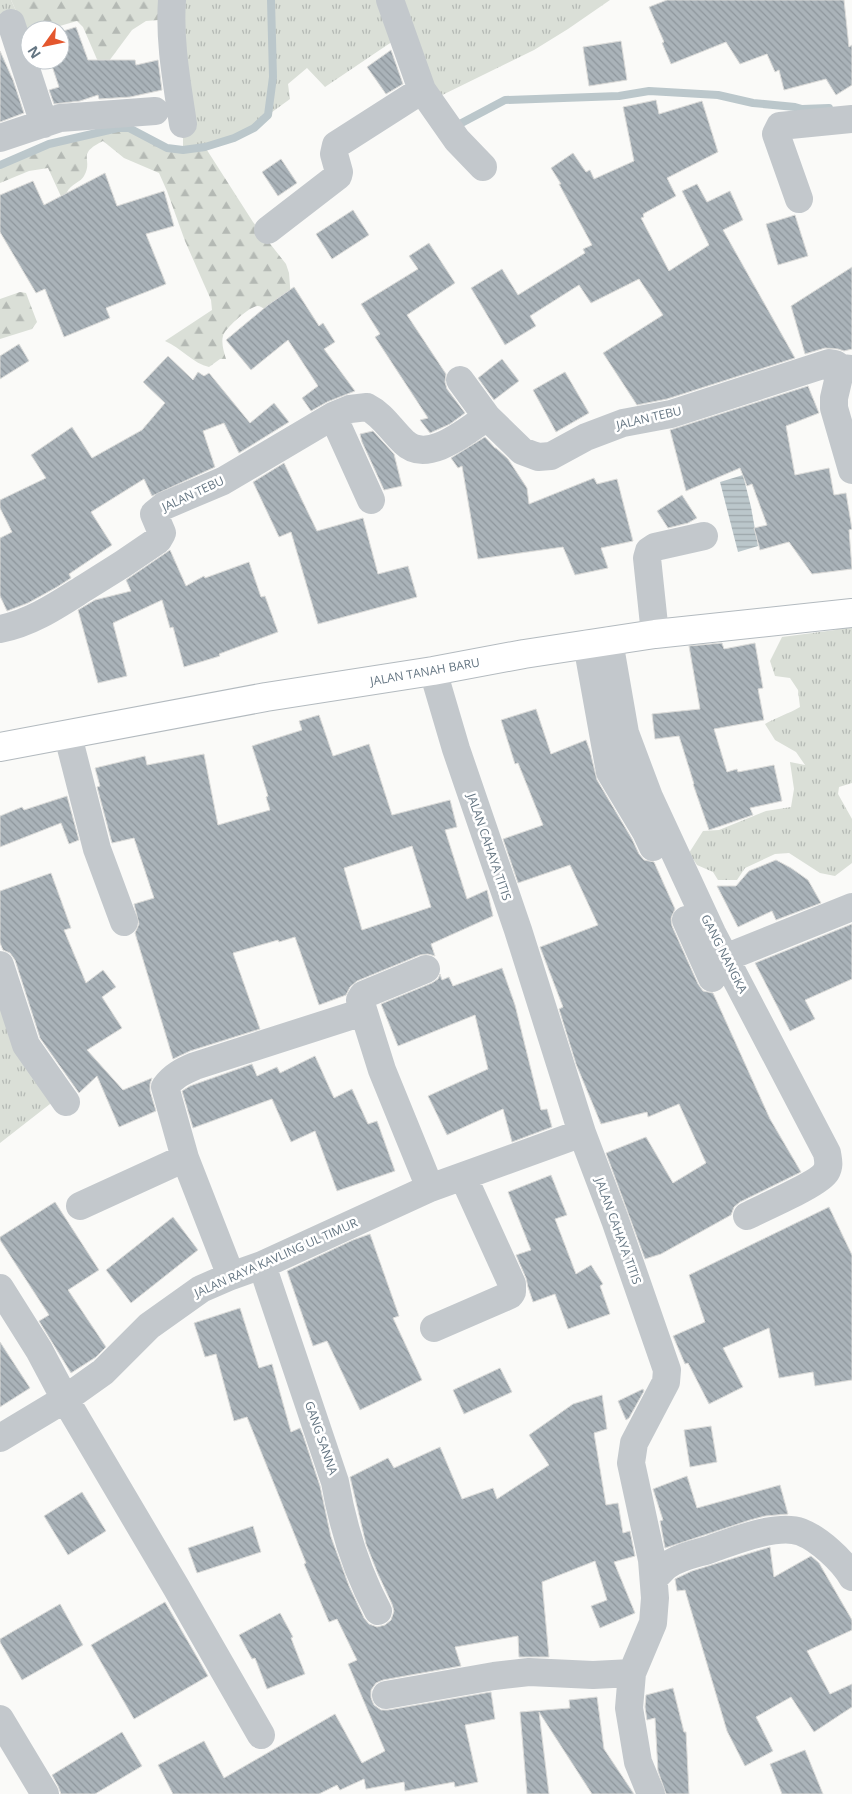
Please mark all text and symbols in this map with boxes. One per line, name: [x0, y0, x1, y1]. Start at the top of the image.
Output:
north arrow: [20, 20, 70, 70]
text: N: [23, 42, 45, 62]
street label: JALAN TEBU: [614, 402, 683, 434]
street label: JALAN TEBU: [158, 472, 227, 516]
street label: JALAN TANAH BARU: [368, 653, 481, 690]
street label: JALAN CAHAYA TITIS: [463, 790, 516, 903]
street label: GANG NANGKA: [697, 911, 752, 997]
street label: JALAN CAHAYA TITIS: [591, 1174, 646, 1287]
street label: JALAN RAYA KAVLING UL TIMUR: [191, 1214, 361, 1302]
street label: GANG SANNA: [301, 1399, 342, 1477]

